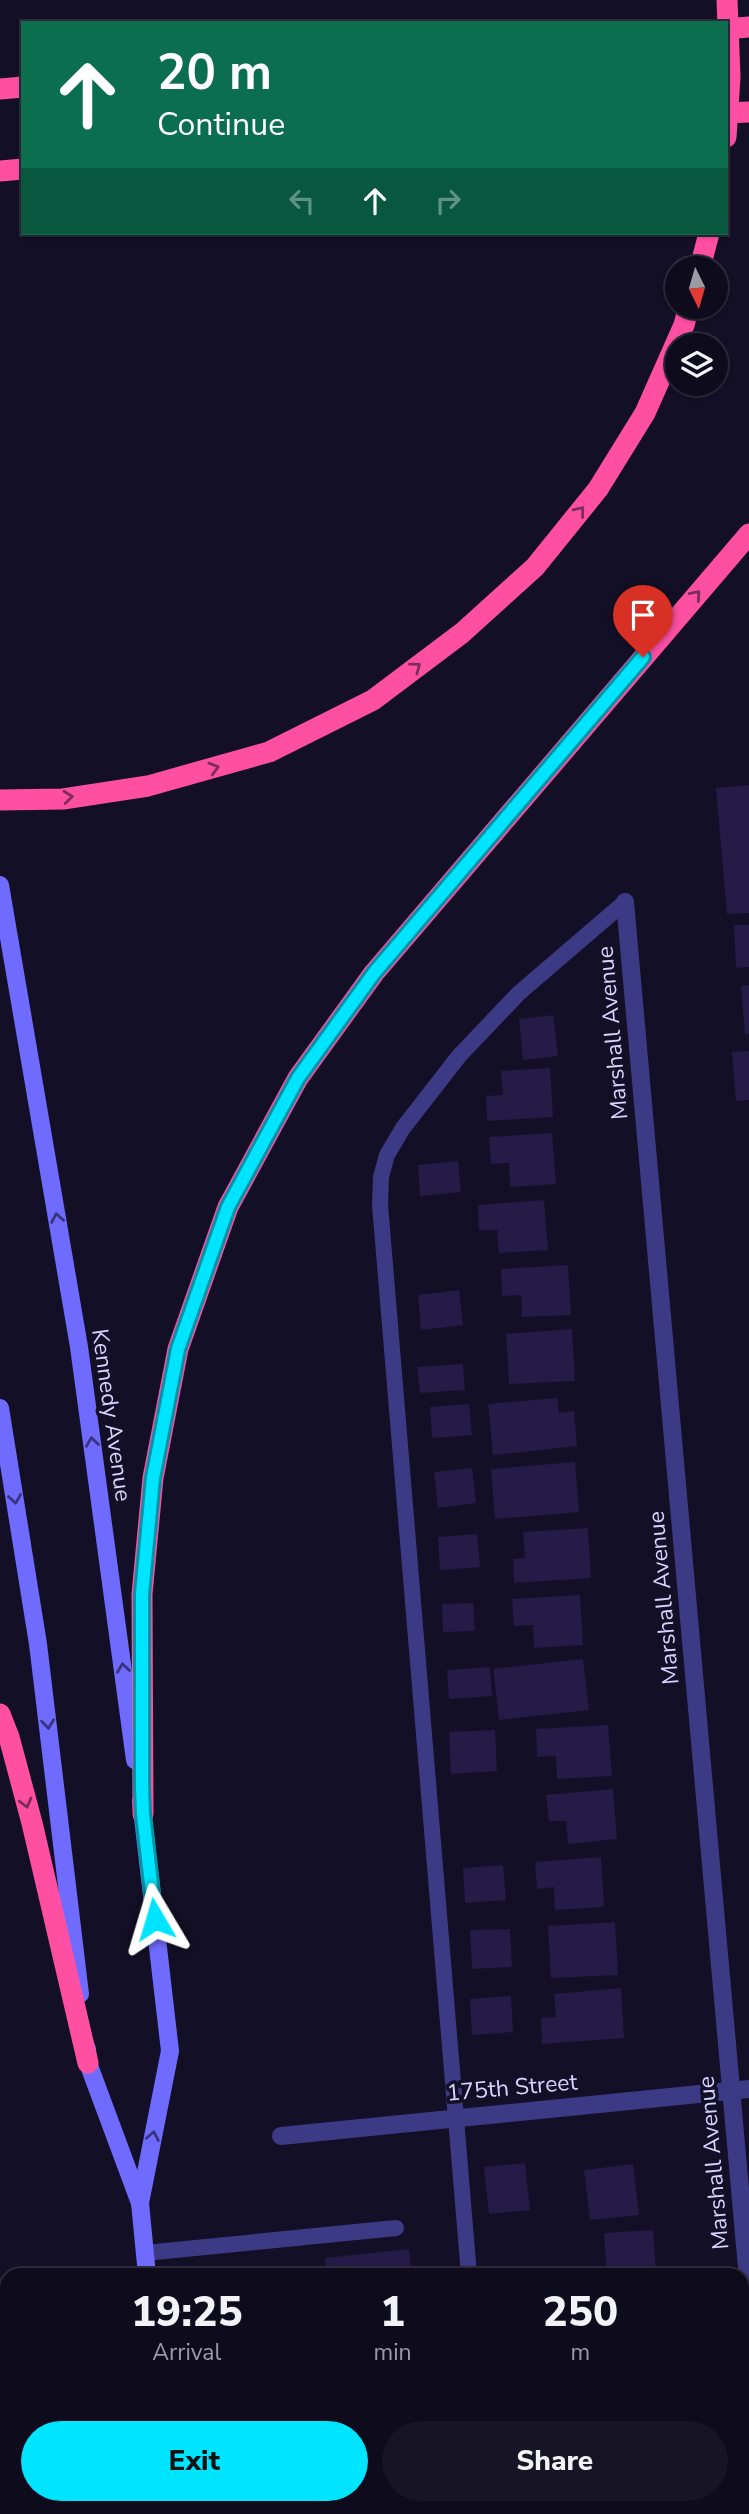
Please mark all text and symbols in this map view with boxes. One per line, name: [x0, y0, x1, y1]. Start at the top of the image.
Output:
text: 20 m: [157, 39, 272, 106]
icon: ahead: [42, 49, 133, 140]
text: Continue: [157, 103, 285, 146]
icon: left: [283, 182, 321, 220]
icon: ahead: [356, 182, 394, 220]
icon: right: [429, 182, 467, 220]
north arrow: [665, 256, 728, 318]
map controls: [665, 256, 728, 396]
button: layers: [665, 333, 728, 396]
one-way arrow: [572, 507, 585, 519]
pin: [613, 585, 673, 657]
one-way arrow: [688, 591, 700, 604]
icon: arrive: [624, 596, 662, 634]
one-way arrow: [408, 663, 421, 676]
one-way arrow: [208, 761, 220, 776]
one-way arrow: [62, 790, 74, 805]
street label: Marshall Avenue: [589, 945, 636, 1121]
one-way arrow: [50, 1212, 65, 1223]
street label: Kennedy Avenue: [84, 1327, 139, 1503]
one-way arrow: [85, 1436, 100, 1448]
one-way arrow: [7, 1493, 22, 1505]
street label: Marshall Avenue: [640, 1510, 687, 1686]
one-way arrow: [115, 1662, 130, 1674]
one-way arrow: [40, 1719, 55, 1730]
one-way arrow: [18, 1796, 32, 1808]
position arrow: [118, 1882, 192, 1956]
street label: 175th Street: [445, 2066, 580, 2109]
street label: Marshall Avenue: [690, 2075, 737, 2251]
one-way arrow: [145, 2130, 160, 2142]
text: 19:25: [131, 2284, 243, 2341]
text: 1: [380, 2284, 405, 2341]
text: 250: [543, 2284, 618, 2341]
text: Arrival: [152, 2337, 221, 2368]
text: min: [374, 2337, 412, 2368]
text: m: [570, 2337, 590, 2368]
button: Exit: [21, 2421, 368, 2501]
button: Share: [382, 2421, 728, 2501]

